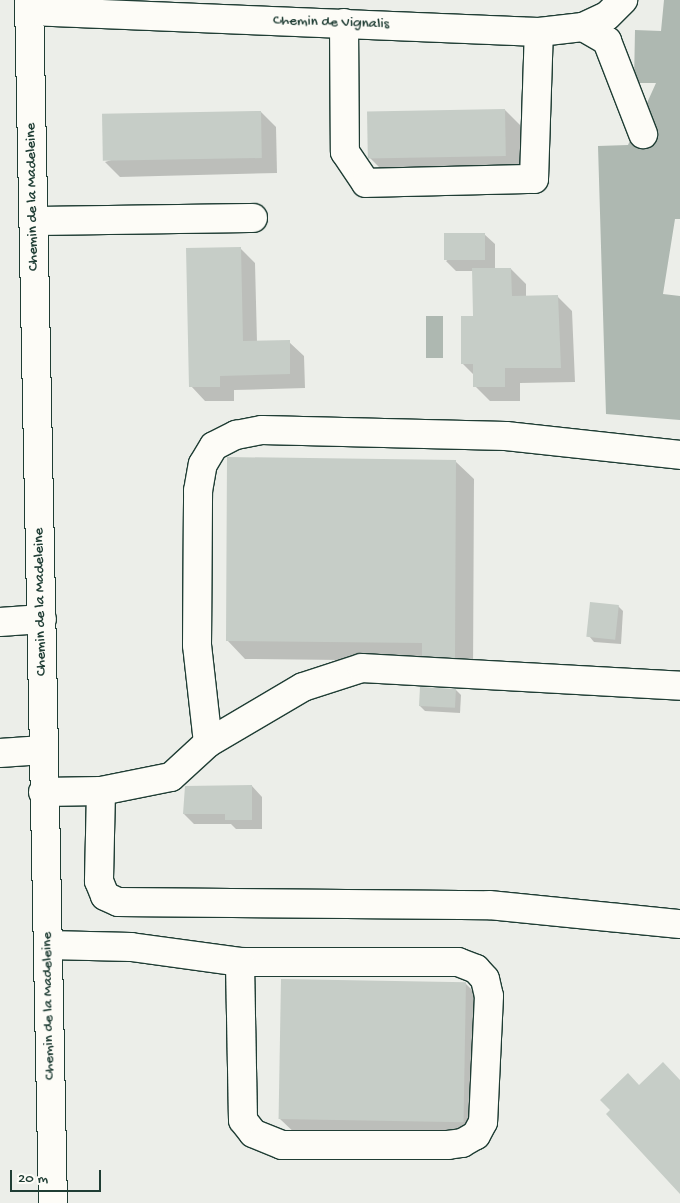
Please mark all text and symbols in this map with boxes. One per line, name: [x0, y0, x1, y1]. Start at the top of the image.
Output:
street label: Chemin de Vignalis: [273, 12, 389, 34]
street label: Chemin de la Madeleine: [23, 123, 43, 271]
street label: Chemin de la Madeleine: [31, 528, 51, 676]
street label: Chemin de la Madeleine: [39, 932, 59, 1080]
scale bar: [12, 1160, 104, 1192]
text: 20 m: [18, 1170, 48, 1188]

